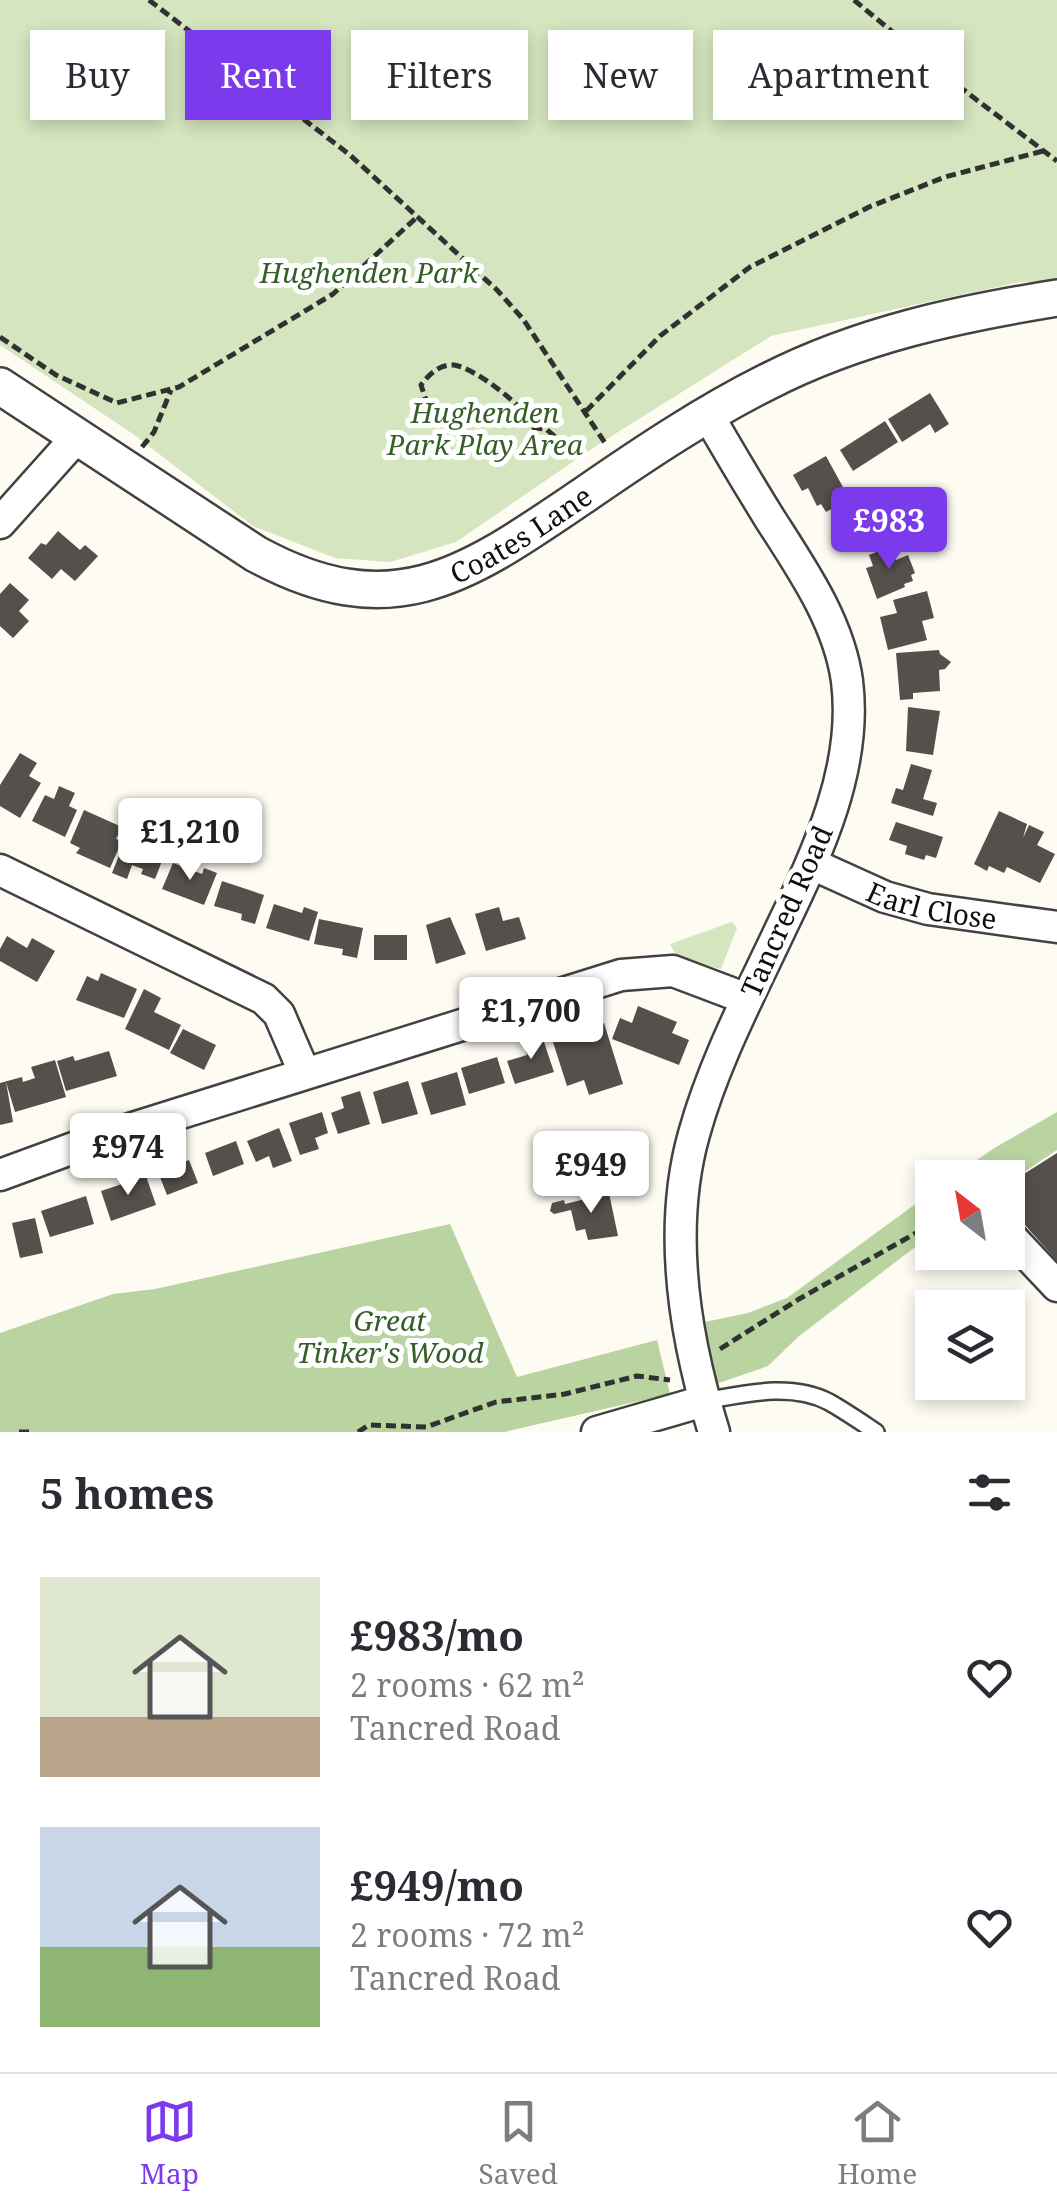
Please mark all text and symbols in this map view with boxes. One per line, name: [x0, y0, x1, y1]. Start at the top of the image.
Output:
chip: Buy: [30, 30, 165, 120]
chip: Rent: [185, 30, 331, 120]
chip: Filters: [351, 30, 528, 120]
chip: New: [548, 30, 693, 120]
chip: Apartment: [713, 30, 964, 120]
park label: Hughenden Park: [259, 253, 479, 291]
park label: Hughenden Park Play Area: [386, 393, 584, 463]
street label: Coates Lane: [444, 476, 599, 592]
pin: £983: [830, 487, 948, 572]
text: £983: [853, 498, 925, 541]
pin: £1,210: [109, 798, 271, 883]
text: £1,210: [140, 809, 240, 852]
street label: Tancred Road: [731, 819, 841, 1003]
street label: Earl Close: [861, 872, 999, 937]
pin: £1,700: [450, 977, 612, 1062]
text: £1,700: [481, 988, 581, 1031]
pin: £974: [69, 1113, 187, 1198]
text: £974: [92, 1124, 164, 1167]
pin: £949: [532, 1131, 650, 1216]
text: £949: [555, 1142, 627, 1185]
north arrow: [915, 1160, 1025, 1270]
map controls: [915, 1160, 1025, 1400]
button: layers: [915, 1290, 1025, 1400]
park label: Great Tinker's Wood: [296, 1301, 484, 1371]
text: 5 homes: [40, 1464, 214, 1521]
icon: filters: [962, 1465, 1017, 1520]
text: £983/mo: [350, 1606, 524, 1663]
icon: home: [120, 1617, 240, 1737]
icon: heart: [962, 1650, 1017, 1705]
text: 2 rooms · 62 m²: [350, 1663, 585, 1706]
text: Tancred Road: [350, 1706, 560, 1749]
text: £949/mo: [350, 1856, 524, 1913]
icon: home: [120, 1867, 240, 1987]
icon: heart: [962, 1900, 1017, 1955]
text: 2 rooms · 72 m²: [350, 1913, 585, 1956]
text: Tancred Road: [350, 1956, 560, 1999]
tab: Map: [140, 2094, 199, 2192]
tab: Saved: [479, 2094, 558, 2192]
tab: Home: [837, 2094, 917, 2192]

